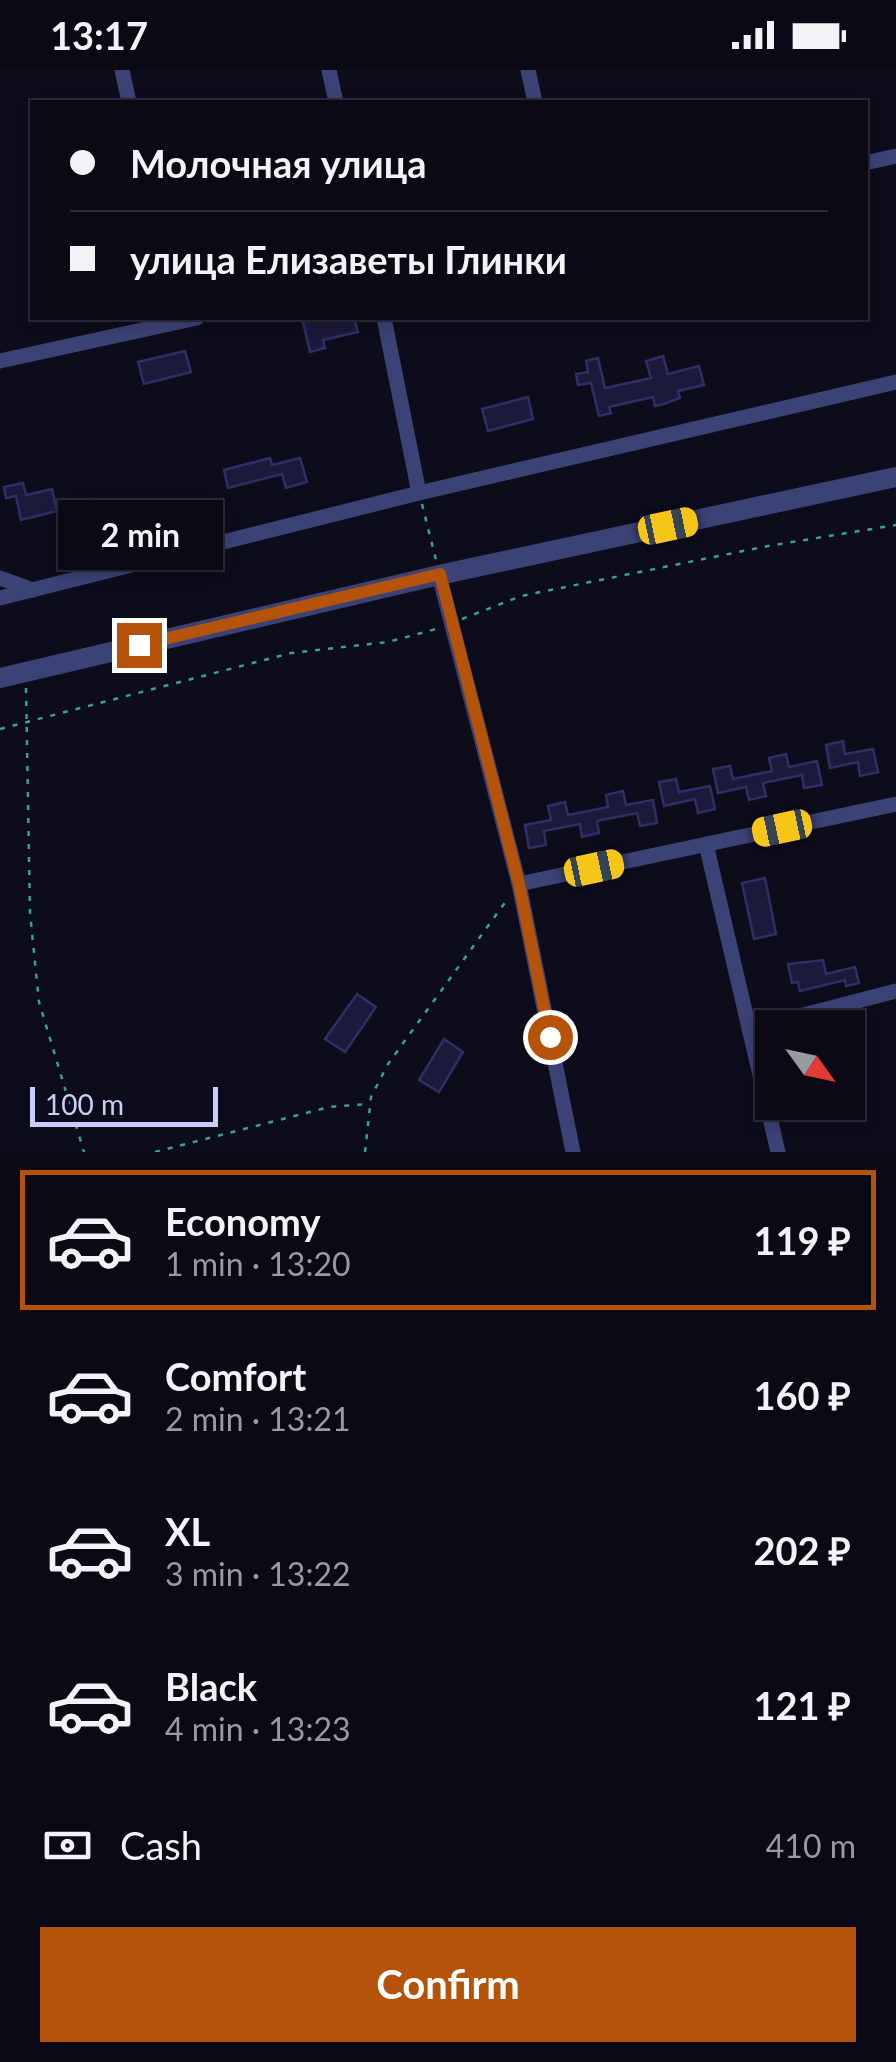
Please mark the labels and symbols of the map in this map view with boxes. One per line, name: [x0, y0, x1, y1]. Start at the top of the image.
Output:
callout: 2 min: [56, 500, 222, 570]
car: [636, 505, 700, 547]
route end: [117, 623, 162, 668]
car: [750, 807, 814, 849]
car: [562, 847, 626, 889]
north arrow: [755, 1010, 865, 1120]
route start: [528, 1015, 573, 1060]
scale bar: [30, 1082, 218, 1126]

